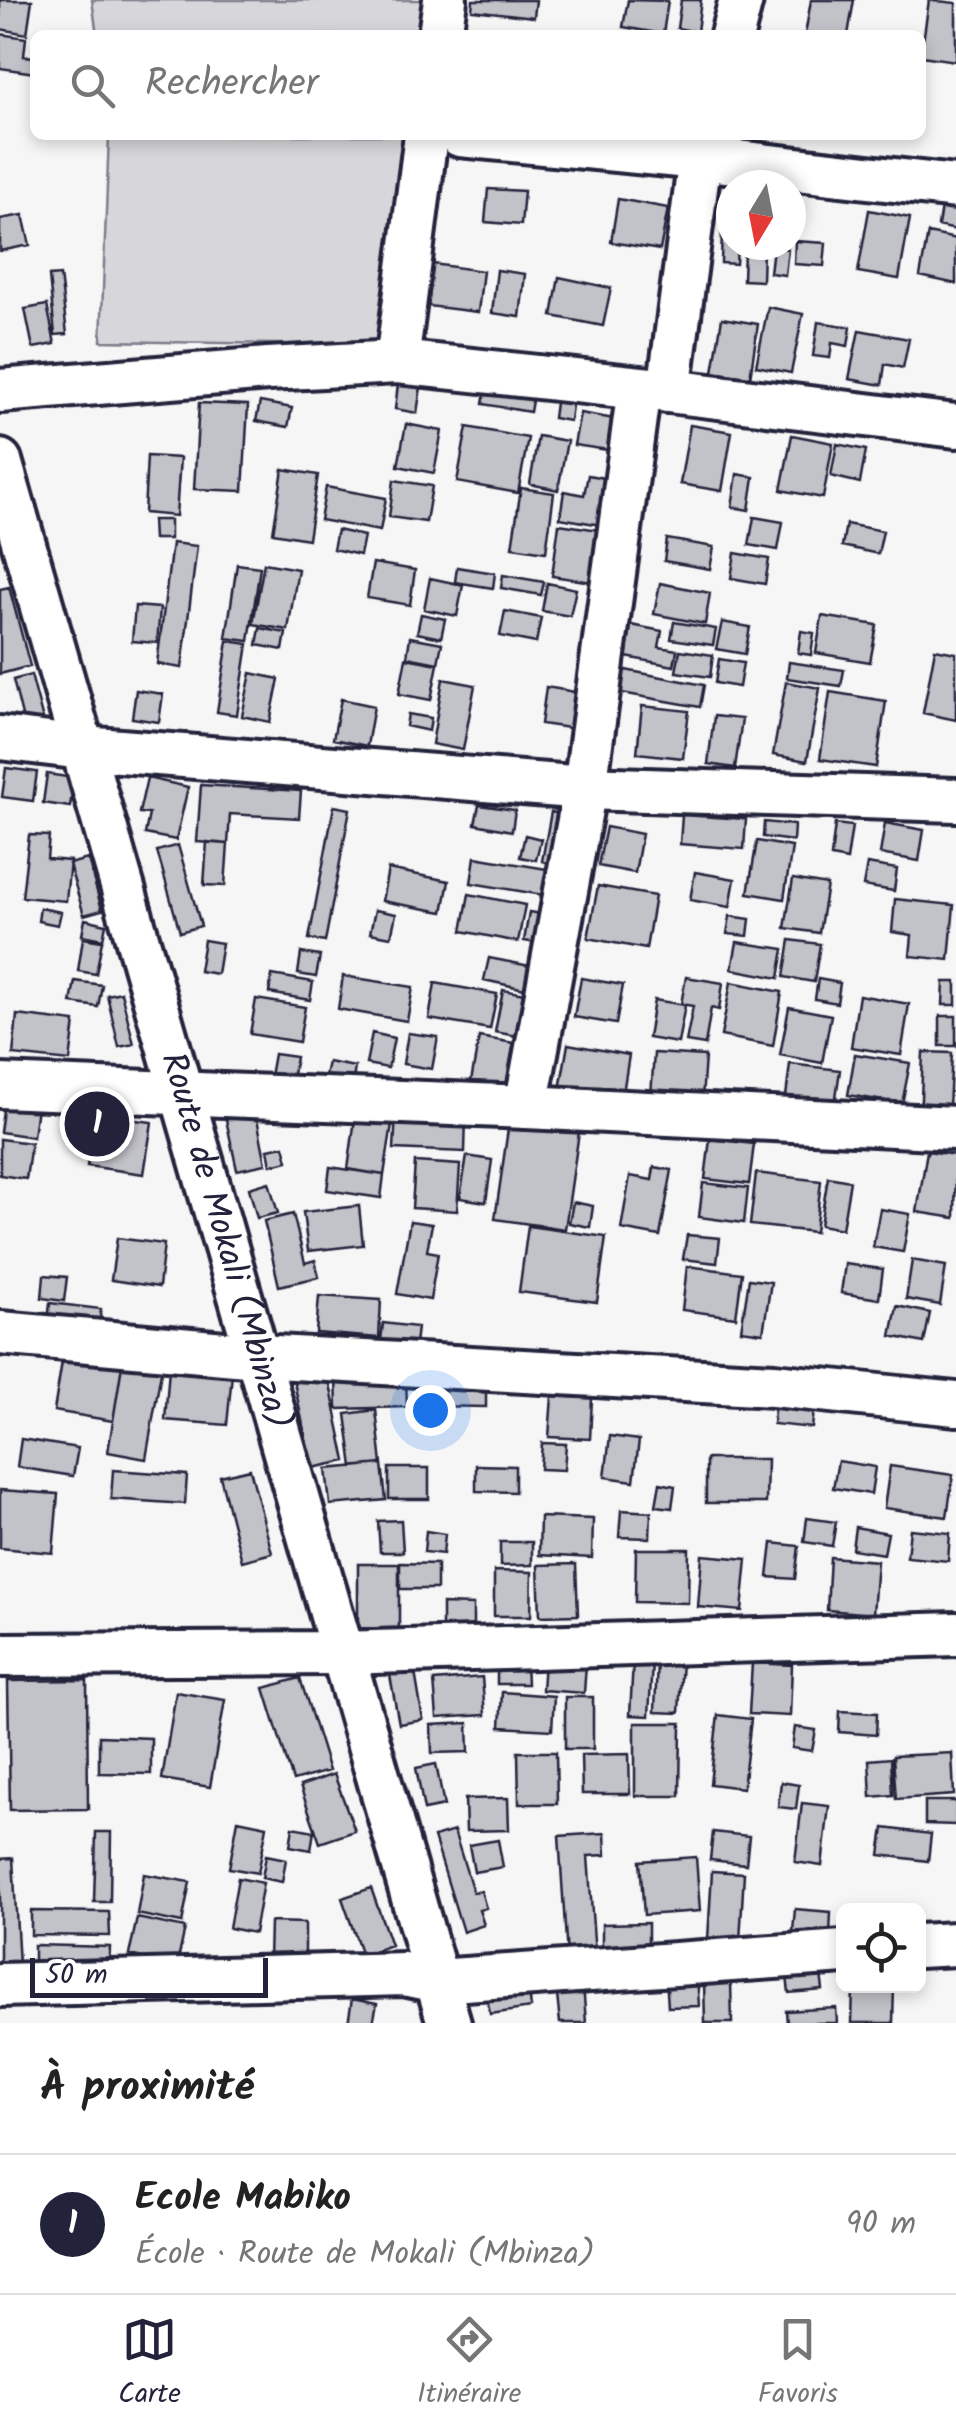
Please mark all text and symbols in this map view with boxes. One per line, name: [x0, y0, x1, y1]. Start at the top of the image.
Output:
search box: [30, 30, 926, 140]
text: Rechercher: [145, 55, 318, 115]
icon: search: [65, 58, 120, 113]
north arrow: [716, 170, 806, 260]
street label: Route de Mokali (Mbinza): [143, 1046, 305, 1437]
pin: 1: [64, 1086, 130, 1162]
your location: [405, 1385, 456, 1436]
map controls: [836, 1903, 926, 1993]
button: locate: [836, 1903, 926, 1993]
scale bar: [30, 1953, 268, 1998]
text: 50 m: [45, 1953, 108, 1998]
text: À proximité: [40, 2055, 254, 2122]
text: Ecole Mabiko: [135, 2169, 351, 2229]
text: 1: [68, 2199, 77, 2250]
text: 90 m: [846, 2199, 916, 2250]
text: École · Route de Mokali (Mbinza): [135, 2229, 595, 2280]
tab: Carte: [118, 2312, 181, 2417]
tab: Itinéraire: [417, 2312, 521, 2417]
tab: Favoris: [758, 2312, 838, 2417]

